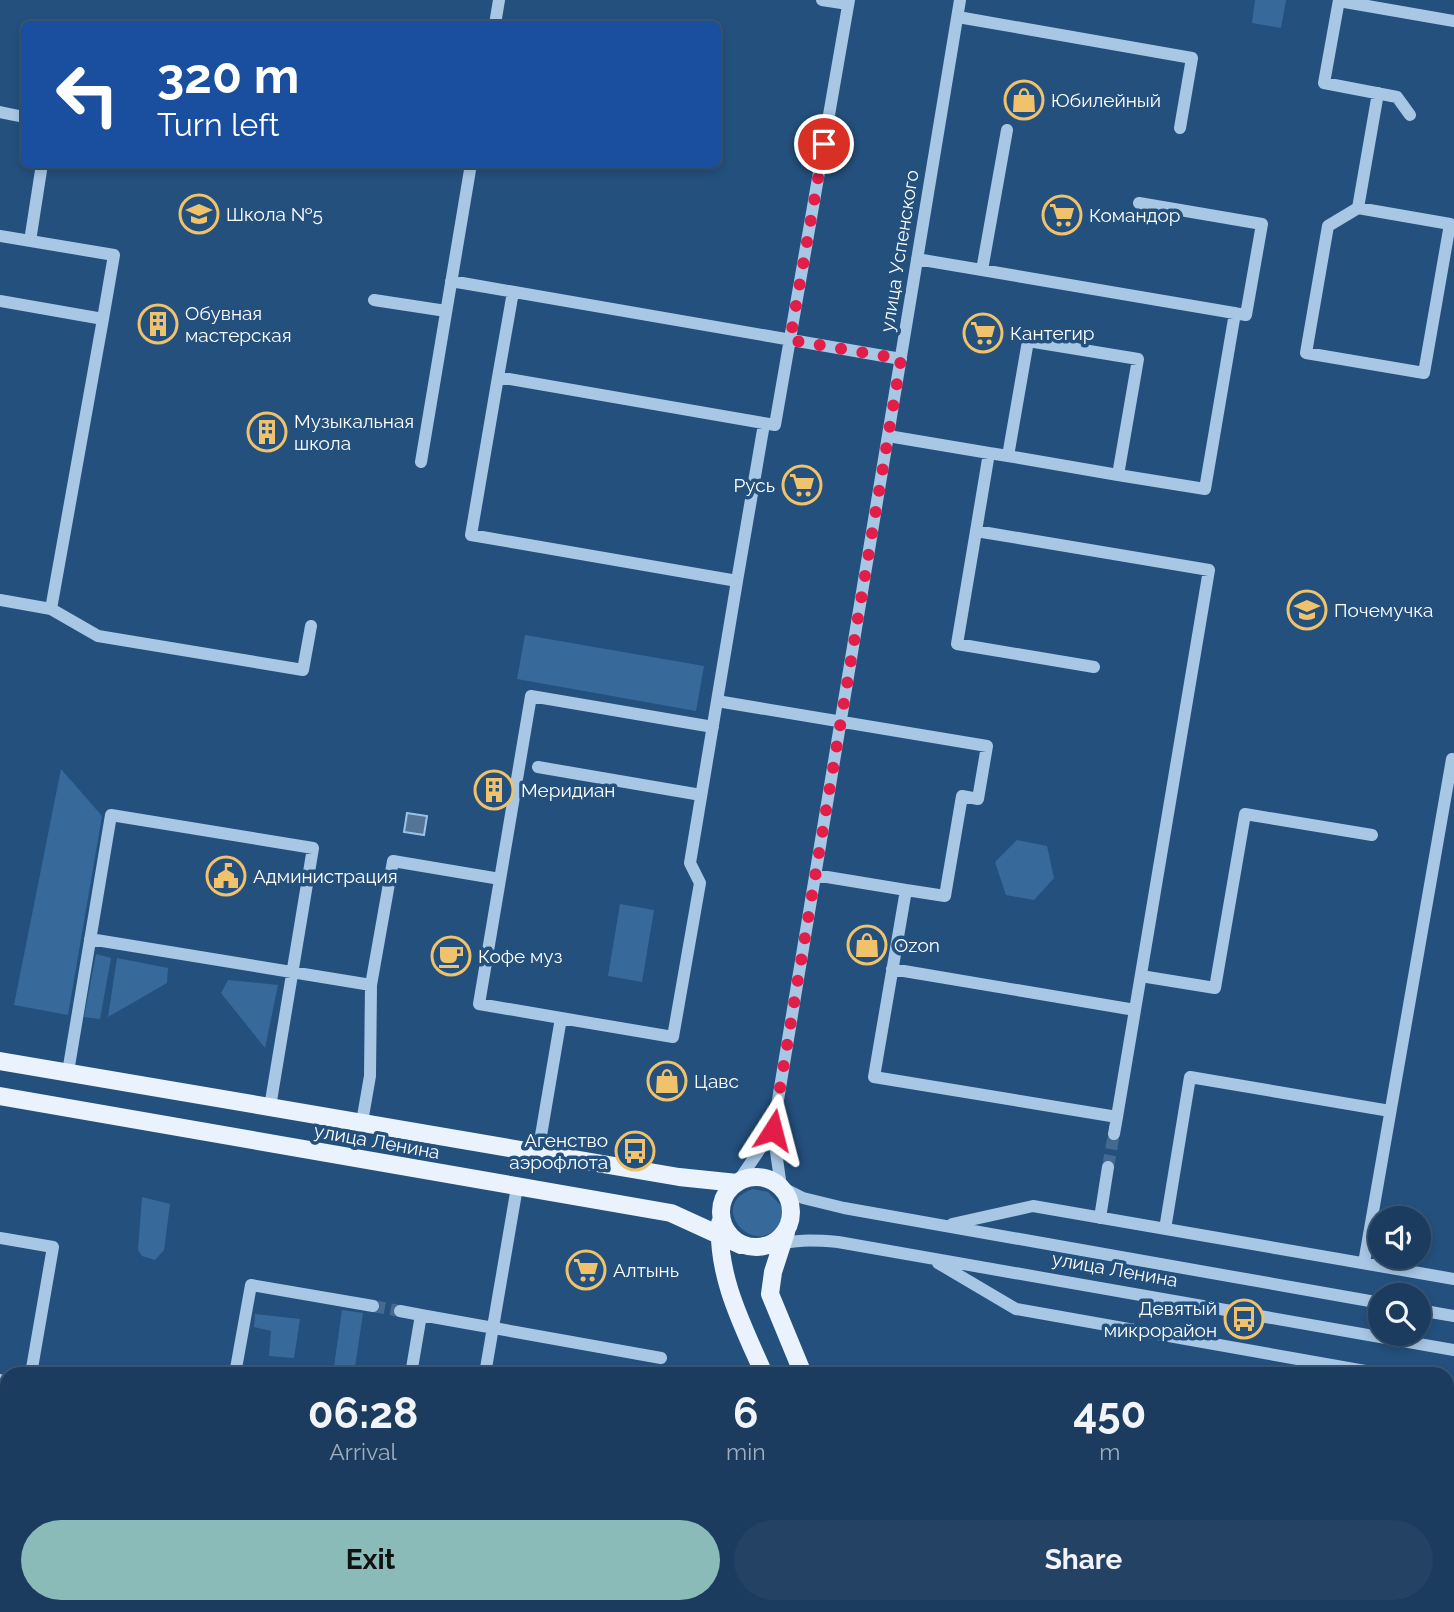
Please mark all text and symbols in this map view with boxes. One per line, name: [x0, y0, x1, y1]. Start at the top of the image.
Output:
text: 320 m: [157, 47, 299, 104]
icon: left: [42, 49, 133, 140]
shop icon: Юбилейный: [1003, 79, 1045, 121]
place label: Юбилейный: [1051, 89, 1161, 111]
text: Turn left: [157, 106, 279, 143]
pin: [794, 114, 854, 174]
icon: arrive: [805, 125, 843, 163]
street label: улица Успенского: [875, 168, 923, 334]
school or university icon: Школа №5: [178, 193, 220, 235]
supermarket icon: Командор: [1041, 194, 1083, 236]
place label: Школа №5: [226, 203, 323, 225]
place label: Командор: [1089, 204, 1181, 226]
place label: Обувная мастерская: [185, 302, 292, 346]
building icon: Обувная мастерская: [137, 303, 179, 345]
supermarket icon: Кантегир: [962, 312, 1004, 354]
place label: Кантегир: [1010, 322, 1094, 344]
place label: Музыкальная школа: [294, 410, 414, 454]
building icon: Музыкальная школа: [246, 411, 288, 453]
supermarket icon: Русь: [781, 464, 823, 506]
place label: Русь: [734, 474, 775, 496]
school or university icon: Почемучка: [1286, 589, 1328, 631]
place label: Почемучка: [1334, 599, 1433, 621]
building icon: Меридиан: [473, 769, 515, 811]
place label: Меридиан: [521, 779, 615, 801]
public building icon: Администрация: [205, 855, 247, 897]
place label: Администрация: [253, 865, 398, 887]
shop icon: Ozon: [846, 924, 888, 966]
place label: Ozon: [894, 934, 940, 956]
cafe icon: Кофе муз: [430, 935, 472, 977]
place label: Кофе муз: [478, 945, 562, 967]
shop icon: Цавс: [646, 1060, 688, 1102]
place label: Цавс: [694, 1070, 739, 1092]
position arrow: [736, 1093, 810, 1167]
street label: улица Ленина: [312, 1119, 442, 1163]
place label: Агенство аэрофлота: [509, 1129, 608, 1173]
bus stop icon: Агенство аэрофлота: [614, 1130, 656, 1172]
map controls: [1368, 1206, 1431, 1346]
button: sound: [1368, 1206, 1431, 1269]
street label: улица Ленина: [1050, 1247, 1180, 1291]
supermarket icon: Алтынь: [565, 1249, 607, 1291]
place label: Алтынь: [613, 1259, 679, 1281]
button: search: [1368, 1283, 1431, 1346]
place label: Девятый микрорайон: [1104, 1297, 1217, 1341]
bus stop icon: Девятый микрорайон: [1223, 1298, 1265, 1340]
text: 06:28: [308, 1389, 418, 1438]
text: 6: [733, 1389, 759, 1438]
text: 450: [1073, 1389, 1146, 1438]
text: Arrival: [329, 1438, 397, 1465]
text: min: [726, 1438, 766, 1465]
text: m: [1099, 1438, 1120, 1465]
button: Exit: [21, 1520, 720, 1600]
button: Share: [734, 1520, 1433, 1600]

